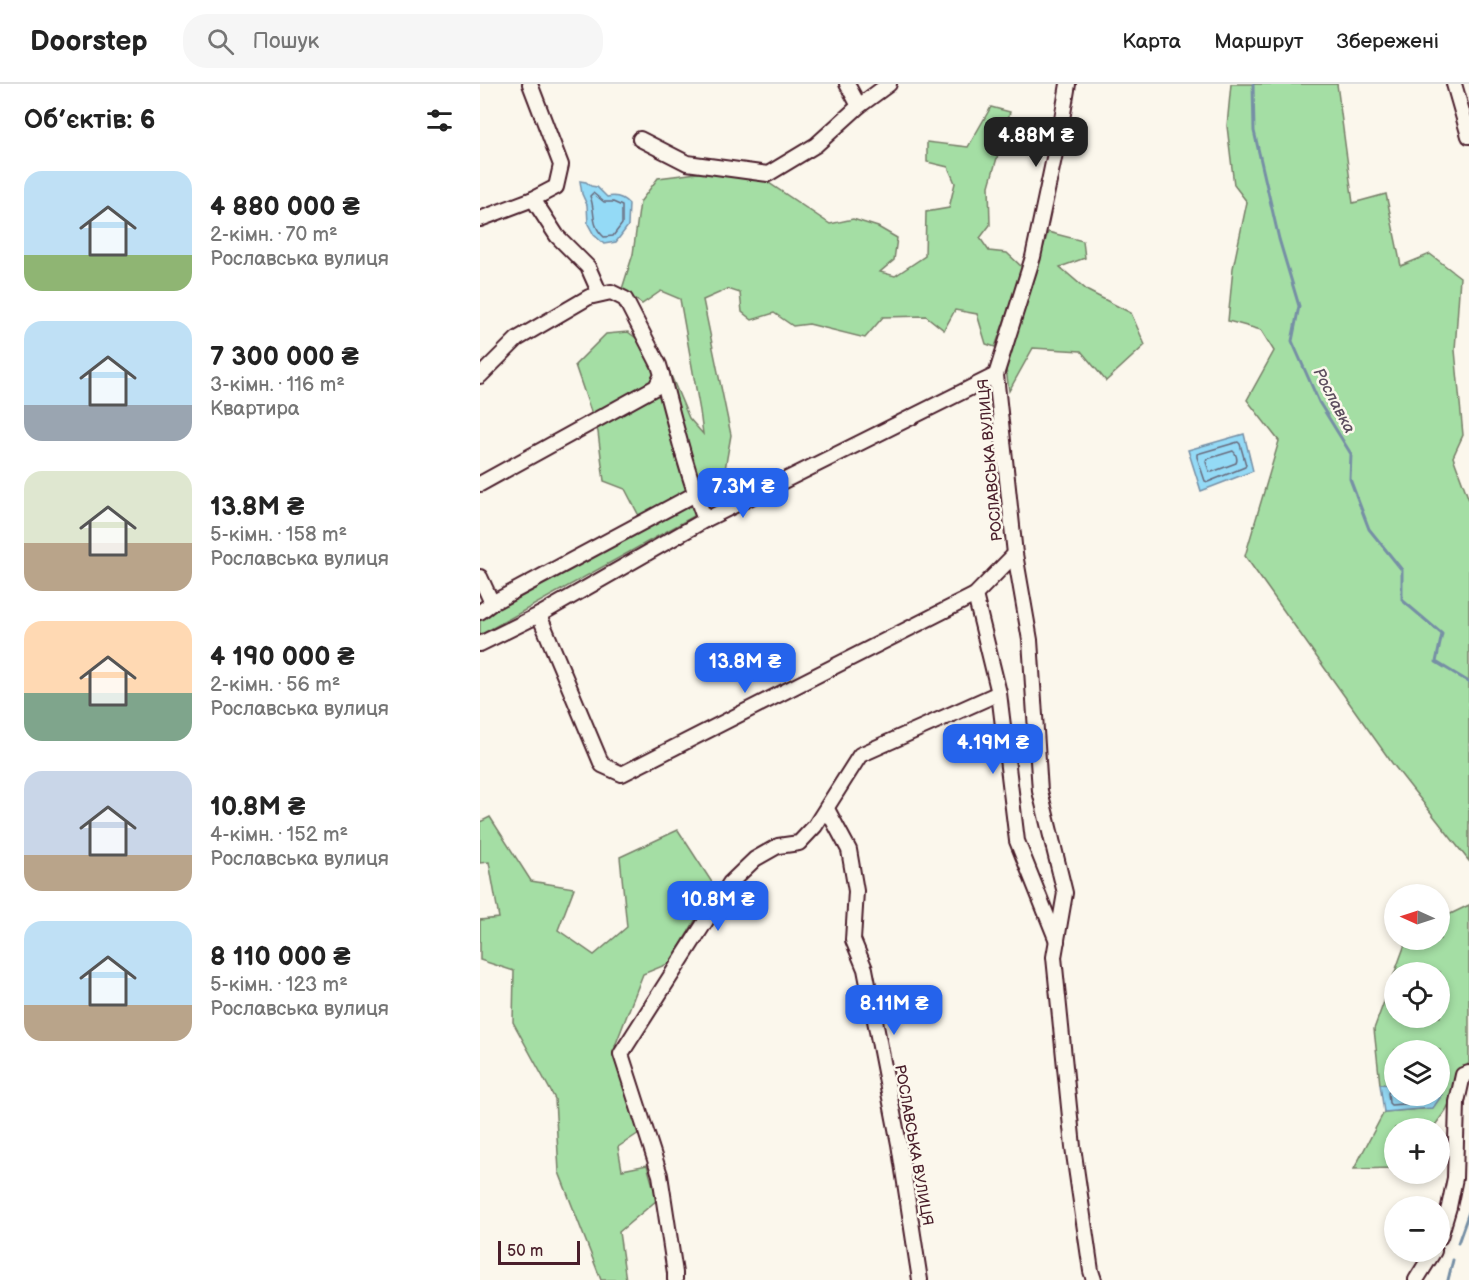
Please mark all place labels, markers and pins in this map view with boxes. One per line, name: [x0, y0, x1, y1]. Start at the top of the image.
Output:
pin: 4.88M ₴: [981, 117, 1091, 168]
pin: 7.3M ₴: [694, 468, 792, 519]
pin: 13.8M ₴: [690, 643, 800, 694]
pin: 4.19M ₴: [938, 724, 1048, 775]
pin: 10.8M ₴: [663, 881, 773, 932]
pin: 8.11M ₴: [839, 985, 949, 1036]

